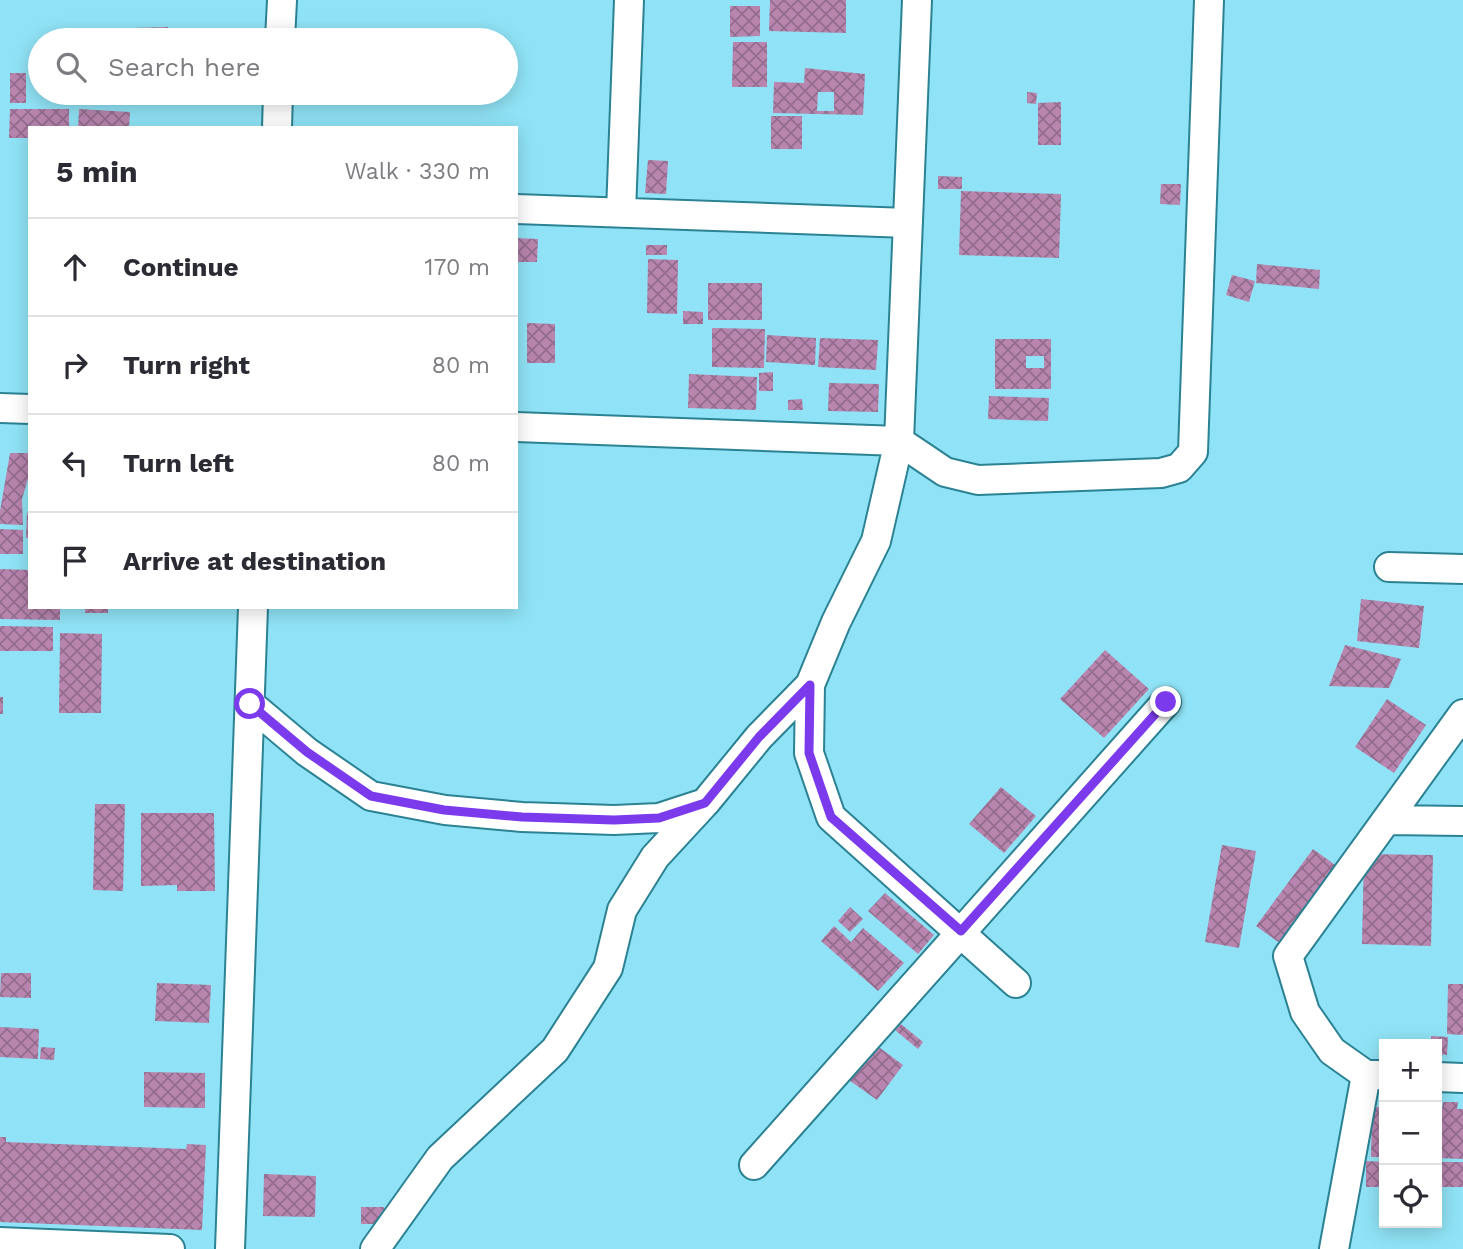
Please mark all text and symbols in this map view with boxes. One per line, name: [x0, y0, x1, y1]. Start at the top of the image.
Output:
search box: [28, 28, 518, 105]
icon: search: [52, 48, 90, 86]
text: Search here: [108, 52, 260, 82]
text: 5 min: [56, 154, 138, 189]
text: Walk · 330 m: [344, 158, 490, 185]
icon: ahead: [56, 248, 94, 286]
text: Continue: [123, 252, 239, 282]
text: 170 m: [425, 254, 490, 281]
icon: right: [56, 346, 94, 384]
text: Turn right: [123, 350, 250, 380]
text: 80 m: [432, 352, 490, 379]
icon: left: [56, 444, 94, 482]
text: Turn left: [123, 448, 234, 478]
text: 80 m: [432, 450, 490, 477]
icon: arrive: [56, 542, 94, 580]
text: Arrive at destination: [123, 546, 386, 576]
route end: [1150, 686, 1181, 717]
route start: [234, 688, 265, 719]
map controls: [1379, 1039, 1442, 1228]
button: +: [1379, 1039, 1442, 1102]
button: −: [1379, 1102, 1442, 1165]
button: locate: [1379, 1165, 1442, 1228]

